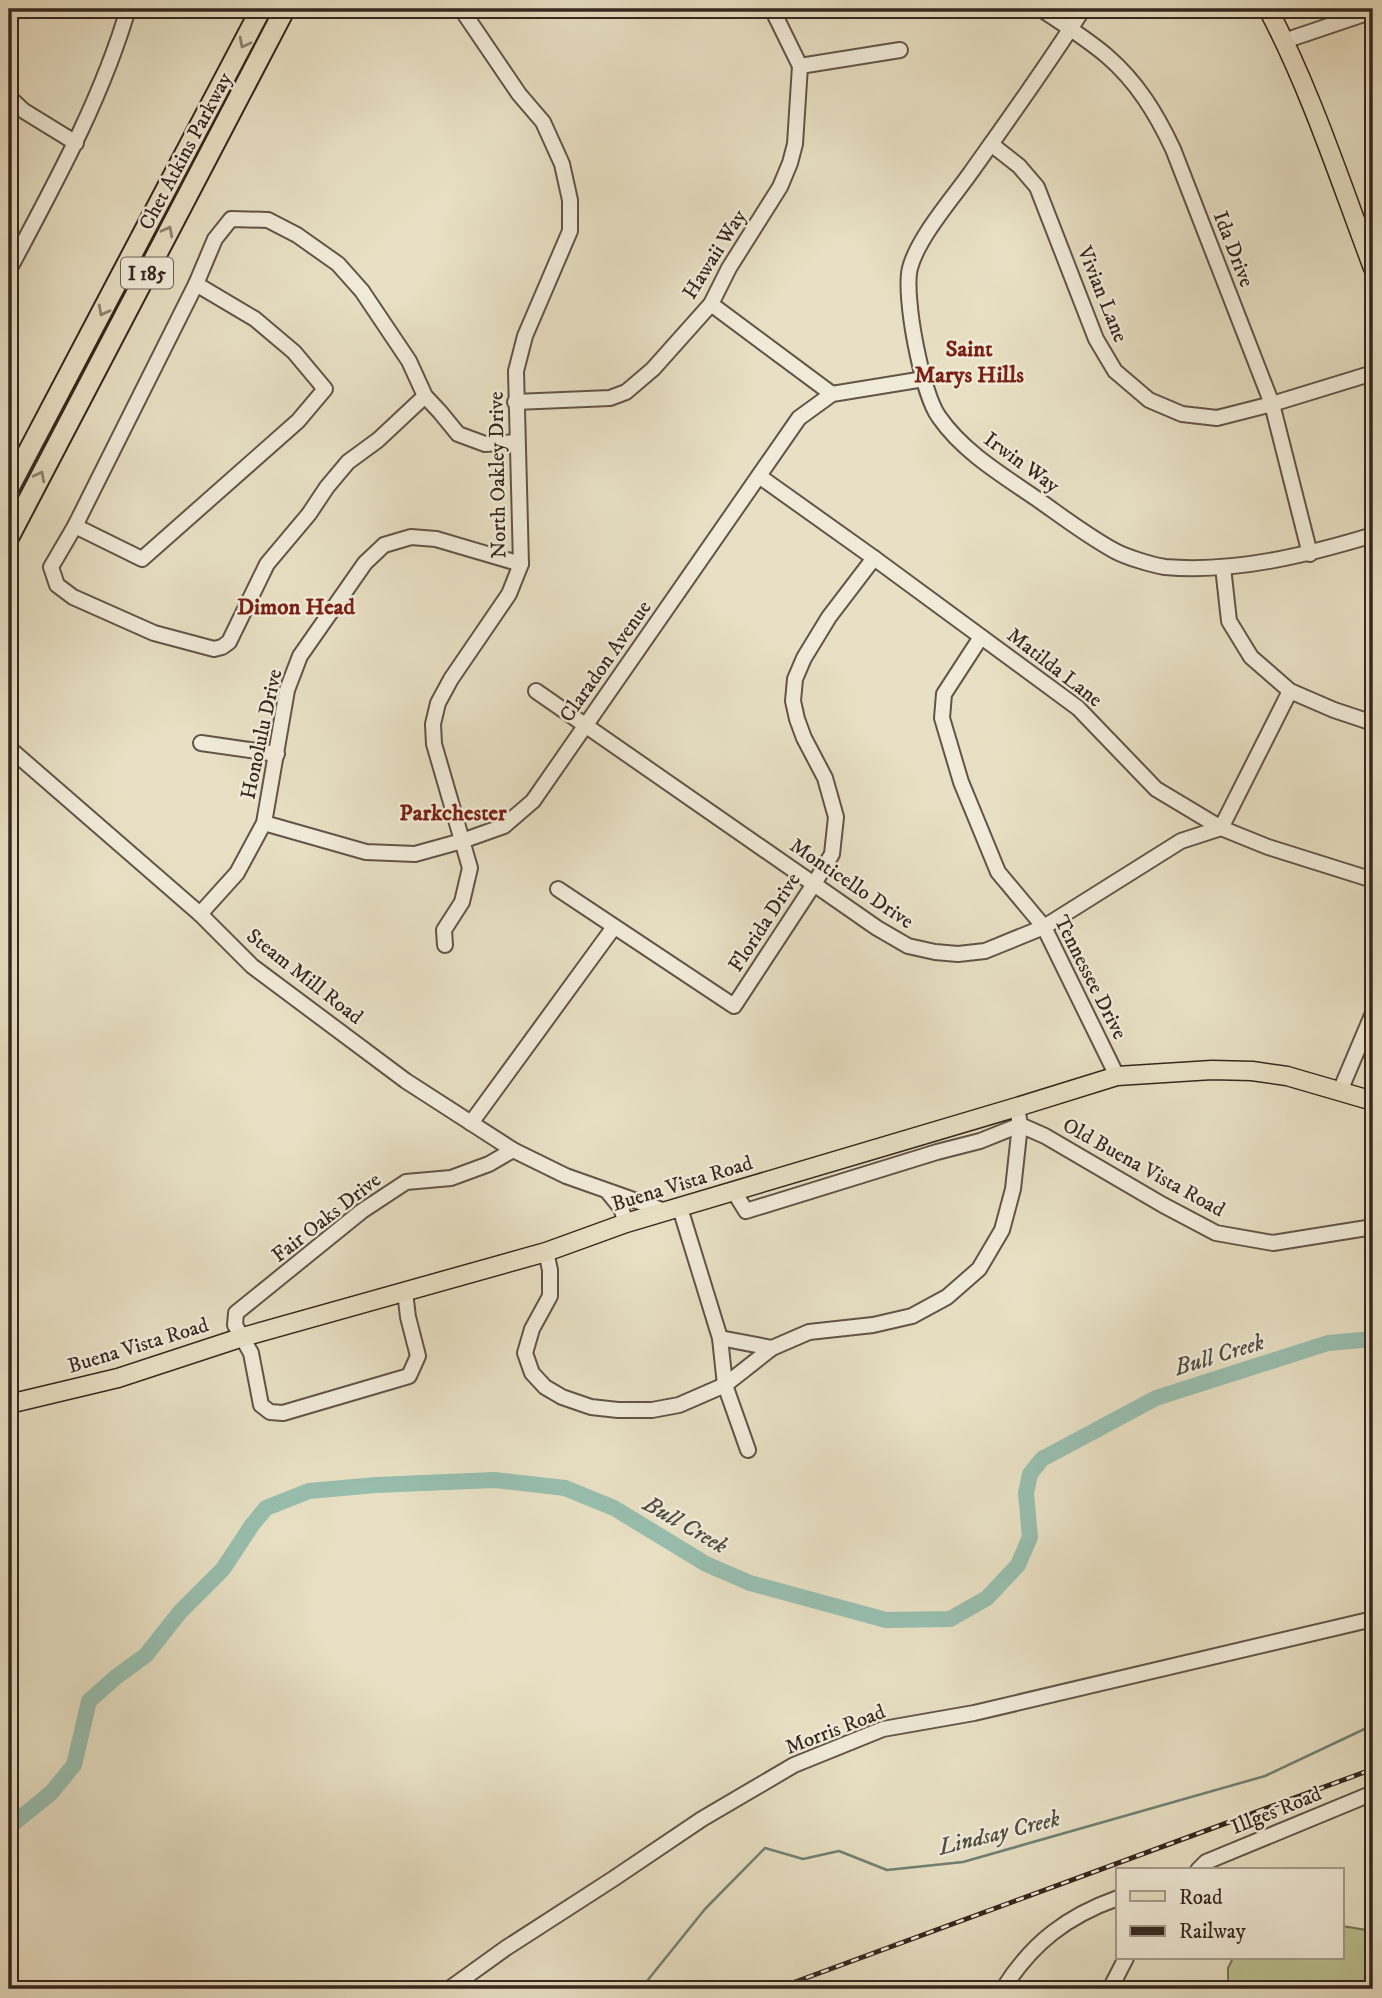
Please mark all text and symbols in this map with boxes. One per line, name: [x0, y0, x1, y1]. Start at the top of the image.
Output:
one-way arrow: [239, 36, 252, 48]
street label: Chet Atkins Parkway: [133, 67, 239, 235]
street label: Hawaii Way: [677, 204, 753, 304]
street label: Ida Drive: [1207, 208, 1259, 291]
one-way arrow: [160, 226, 174, 239]
street label: Vivian Lane: [1071, 242, 1133, 346]
road number: I 185: [121, 258, 173, 288]
one-way arrow: [97, 304, 111, 316]
district label: Saint Marys Hills: [914, 335, 1024, 390]
street label: North Oakley Drive: [484, 391, 512, 559]
street label: Irwin Way: [978, 427, 1065, 500]
one-way arrow: [32, 471, 46, 484]
district label: Dimon Head: [237, 593, 356, 622]
street label: Claradon Avenue: [554, 595, 658, 727]
street label: Matilda Lane: [1001, 622, 1108, 713]
street label: Honolulu Drive: [235, 666, 289, 802]
district label: Parkchester: [399, 799, 507, 828]
street label: Monticello Drive: [785, 833, 919, 935]
street label: Florida Drive: [723, 868, 807, 977]
street label: Tennessee Drive: [1048, 911, 1133, 1044]
street label: Steam Mill Road: [241, 923, 368, 1031]
street label: Old Buena Vista Road: [1058, 1112, 1230, 1224]
street label: Buena Vista Road: [609, 1150, 756, 1218]
street label: Fair Oaks Drive: [267, 1167, 387, 1268]
street label: Buena Vista Road: [65, 1312, 212, 1380]
water label: Bull Creek: [1170, 1328, 1268, 1383]
water label: Bull Creek: [637, 1489, 733, 1561]
street label: Morris Road: [782, 1699, 890, 1761]
street label: Illges Road: [1227, 1781, 1326, 1841]
water label: Lindsay Creek: [934, 1804, 1063, 1863]
legend: [1116, 1868, 1344, 1960]
text: Road: [1179, 1885, 1223, 1911]
text: Railway: [1179, 1919, 1247, 1945]

